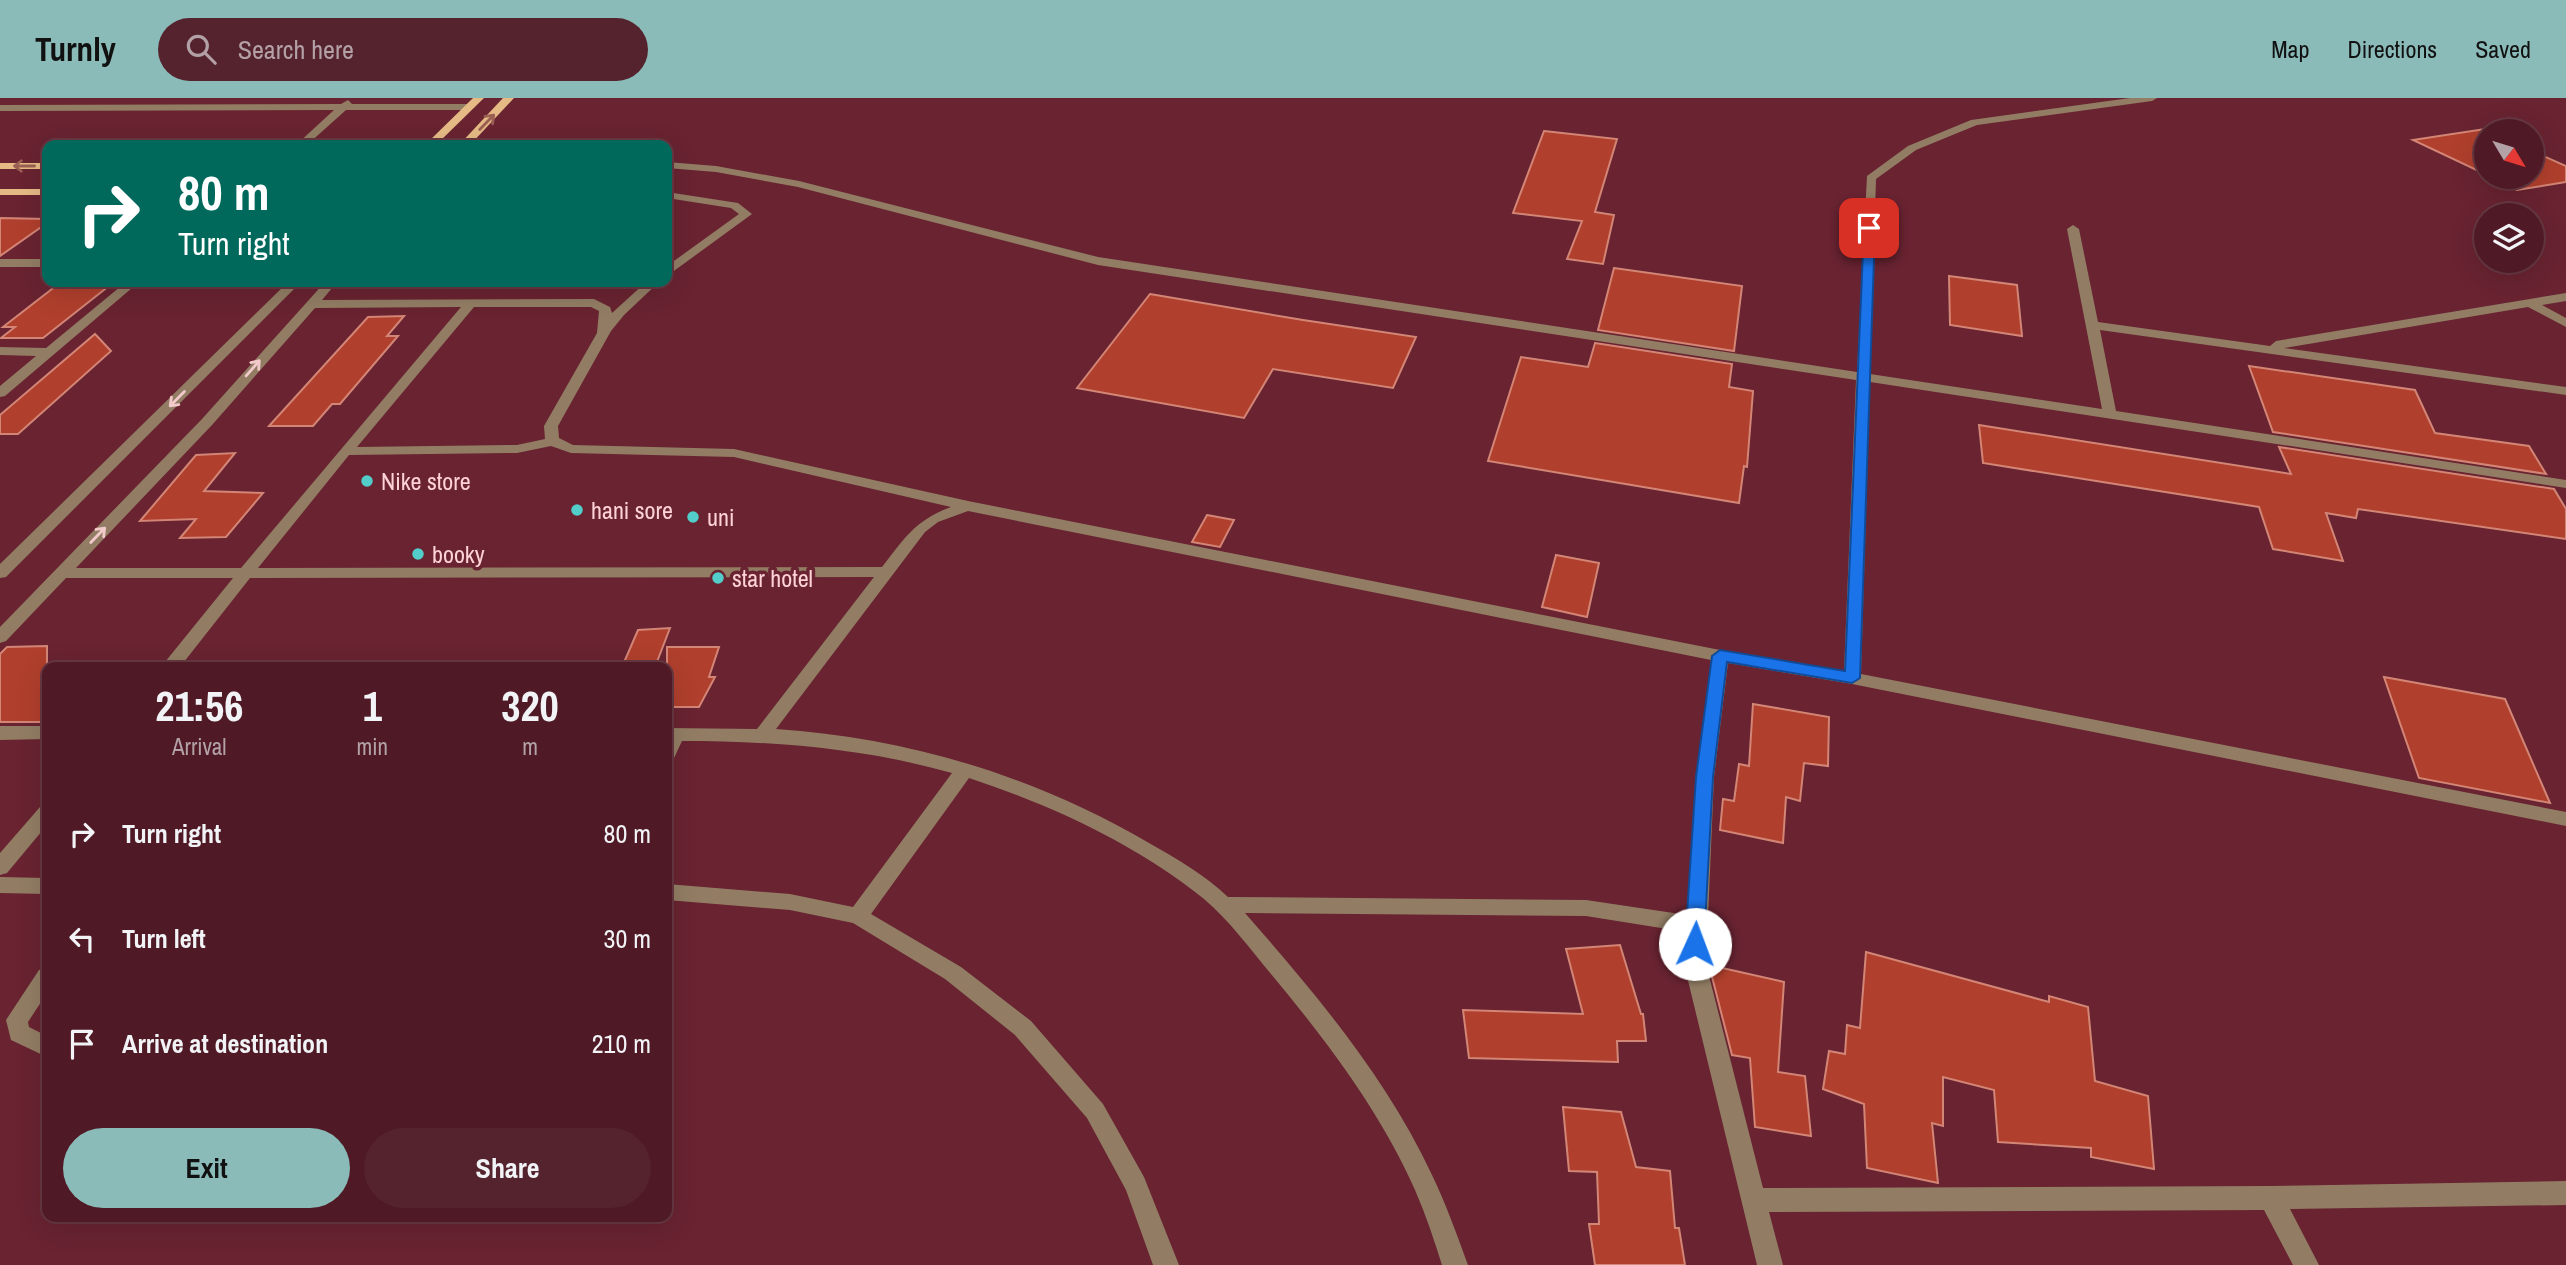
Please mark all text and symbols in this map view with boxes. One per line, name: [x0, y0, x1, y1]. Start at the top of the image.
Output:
search box: [158, 18, 648, 81]
text: Turnly: [35, 27, 116, 71]
icon: search: [182, 30, 220, 68]
text: Search here: [238, 32, 354, 67]
text: Map: [2271, 33, 2309, 65]
text: Directions: [2347, 33, 2437, 65]
text: Saved: [2475, 33, 2531, 65]
one-way arrow: [478, 113, 495, 130]
north arrow: [2474, 119, 2544, 189]
map controls: [2474, 119, 2544, 273]
one-way arrow: [12, 159, 35, 173]
text: 80 m: [178, 159, 270, 225]
icon: right: [63, 168, 154, 259]
pin: [1839, 198, 1899, 258]
button: layers: [2474, 203, 2544, 273]
icon: arrive: [1850, 209, 1888, 247]
text: Turn right: [178, 222, 290, 265]
one-way arrow: [245, 360, 261, 378]
one-way arrow: [168, 390, 185, 407]
place label: Nike store: [381, 465, 471, 497]
marker: Nike store: [359, 473, 375, 489]
place label: hani sore: [591, 494, 673, 526]
place label: uni: [707, 501, 734, 533]
marker: hani sore: [569, 502, 585, 518]
marker: uni: [685, 509, 701, 525]
one-way arrow: [90, 527, 107, 544]
place label: booky: [432, 538, 485, 570]
marker: booky: [410, 546, 426, 562]
place label: star hotel: [732, 562, 813, 594]
marker: star hotel: [710, 570, 726, 586]
text: 21:56: [155, 678, 243, 734]
text: 1: [363, 678, 382, 734]
text: 320: [501, 678, 559, 734]
text: Arrival: [172, 731, 227, 762]
text: min: [357, 731, 388, 762]
text: m: [522, 731, 538, 762]
icon: right: [63, 815, 101, 853]
text: Turn right: [122, 816, 221, 851]
text: 80 m: [604, 816, 651, 851]
position arrow: [1658, 907, 1732, 981]
icon: left: [63, 920, 101, 958]
text: Turn left: [122, 921, 206, 956]
text: 30 m: [604, 921, 651, 956]
icon: arrive: [63, 1025, 101, 1063]
text: Arrive at destination: [122, 1026, 328, 1061]
text: 210 m: [592, 1026, 651, 1061]
button: Exit: [63, 1128, 350, 1208]
button: Share: [364, 1128, 651, 1208]

